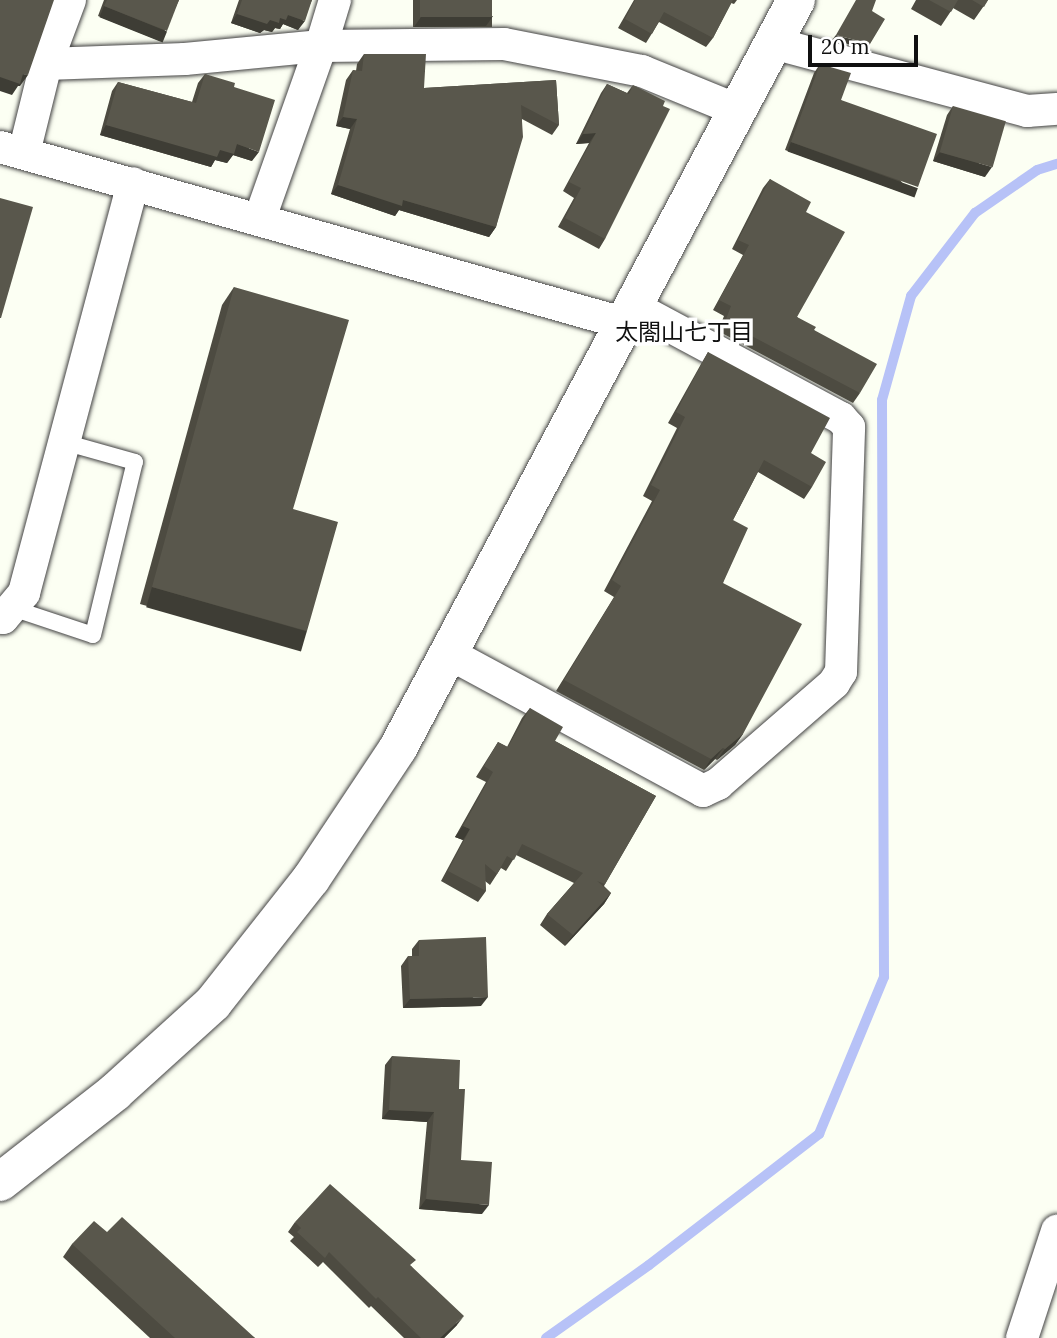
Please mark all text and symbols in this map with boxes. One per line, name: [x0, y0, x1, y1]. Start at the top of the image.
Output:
scale bar: [812, 21, 922, 65]
text: 20 m: [821, 33, 870, 60]
district label: 太閤山七丁目: [615, 318, 753, 346]

